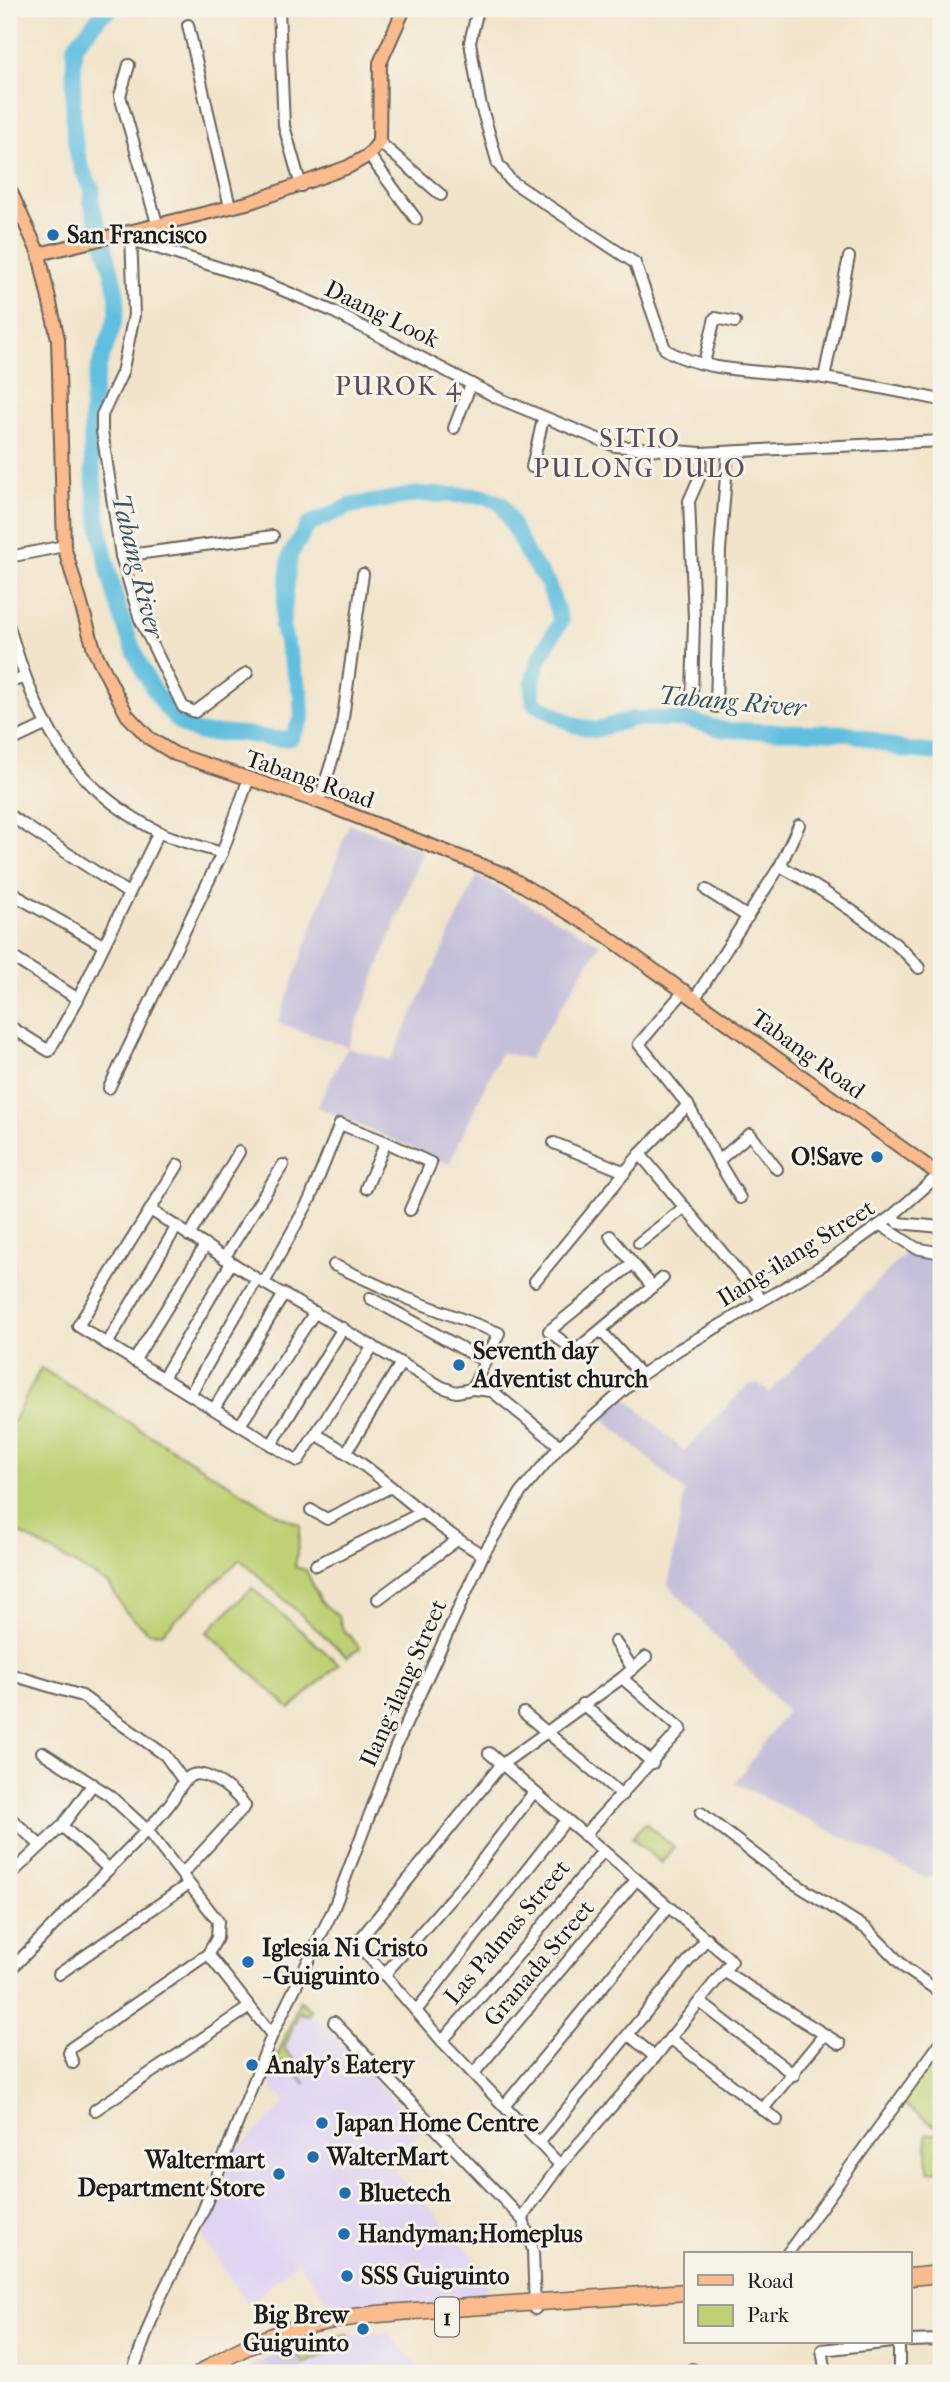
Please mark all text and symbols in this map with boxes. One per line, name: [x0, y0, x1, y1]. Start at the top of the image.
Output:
place label: San Francisco: [67, 221, 207, 249]
marker: San Francisco: [45, 227, 61, 243]
street label: Daang Look: [320, 274, 444, 354]
district label: PUROK 4: [335, 371, 463, 402]
district label: SITIO PULONG DULO: [533, 423, 747, 484]
water label: Tabang River: [105, 491, 171, 644]
water label: Tabang River: [657, 680, 809, 724]
street label: Tabang Road: [242, 744, 379, 814]
street label: Tabang Road: [745, 1003, 871, 1105]
place label: O!Save: [791, 1143, 863, 1171]
marker: O!Save: [869, 1149, 885, 1165]
street label: Ilang-ilang Street: [712, 1193, 880, 1313]
place label: Seventh day Adventist church: [471, 1337, 649, 1393]
marker: Seventh day Adventist church: [451, 1357, 467, 1373]
street label: Ilang-ilang Street: [354, 1595, 453, 1771]
street label: Las Palmas Street: [438, 1854, 576, 2010]
street label: Granada Street: [478, 1894, 600, 2032]
place label: Iglesia Ni Cristo - Guiguinto: [262, 1934, 428, 1990]
marker: Iglesia Ni Cristo - Guiguinto: [240, 1954, 256, 1970]
place label: Analy's Eatery: [264, 2051, 415, 2079]
marker: Analy's Eatery: [244, 2057, 260, 2073]
place label: Japan Home Centre: [334, 2109, 539, 2137]
marker: Japan Home Centre: [314, 2115, 330, 2131]
place label: WalterMart: [326, 2143, 449, 2171]
place label: Waltermart Department Store: [78, 2146, 265, 2202]
marker: WalterMart: [305, 2149, 321, 2165]
marker: Waltermart Department Store: [271, 2166, 287, 2182]
place label: Bluetech: [359, 2179, 451, 2207]
marker: Bluetech: [337, 2185, 353, 2201]
place label: Handyman;Homeplus: [358, 2220, 583, 2248]
marker: Handyman;Homeplus: [336, 2226, 352, 2242]
legend: [684, 2252, 912, 2344]
place label: SSS Guiguinto: [361, 2262, 509, 2290]
marker: SSS Guiguinto: [339, 2268, 355, 2284]
text: Road: [747, 2269, 794, 2293]
road number: 1: [435, 2298, 459, 2336]
place label: Big Brew Guiguinto: [243, 2301, 350, 2357]
text: Park: [747, 2303, 789, 2327]
marker: Big Brew Guiguinto: [355, 2321, 371, 2337]

